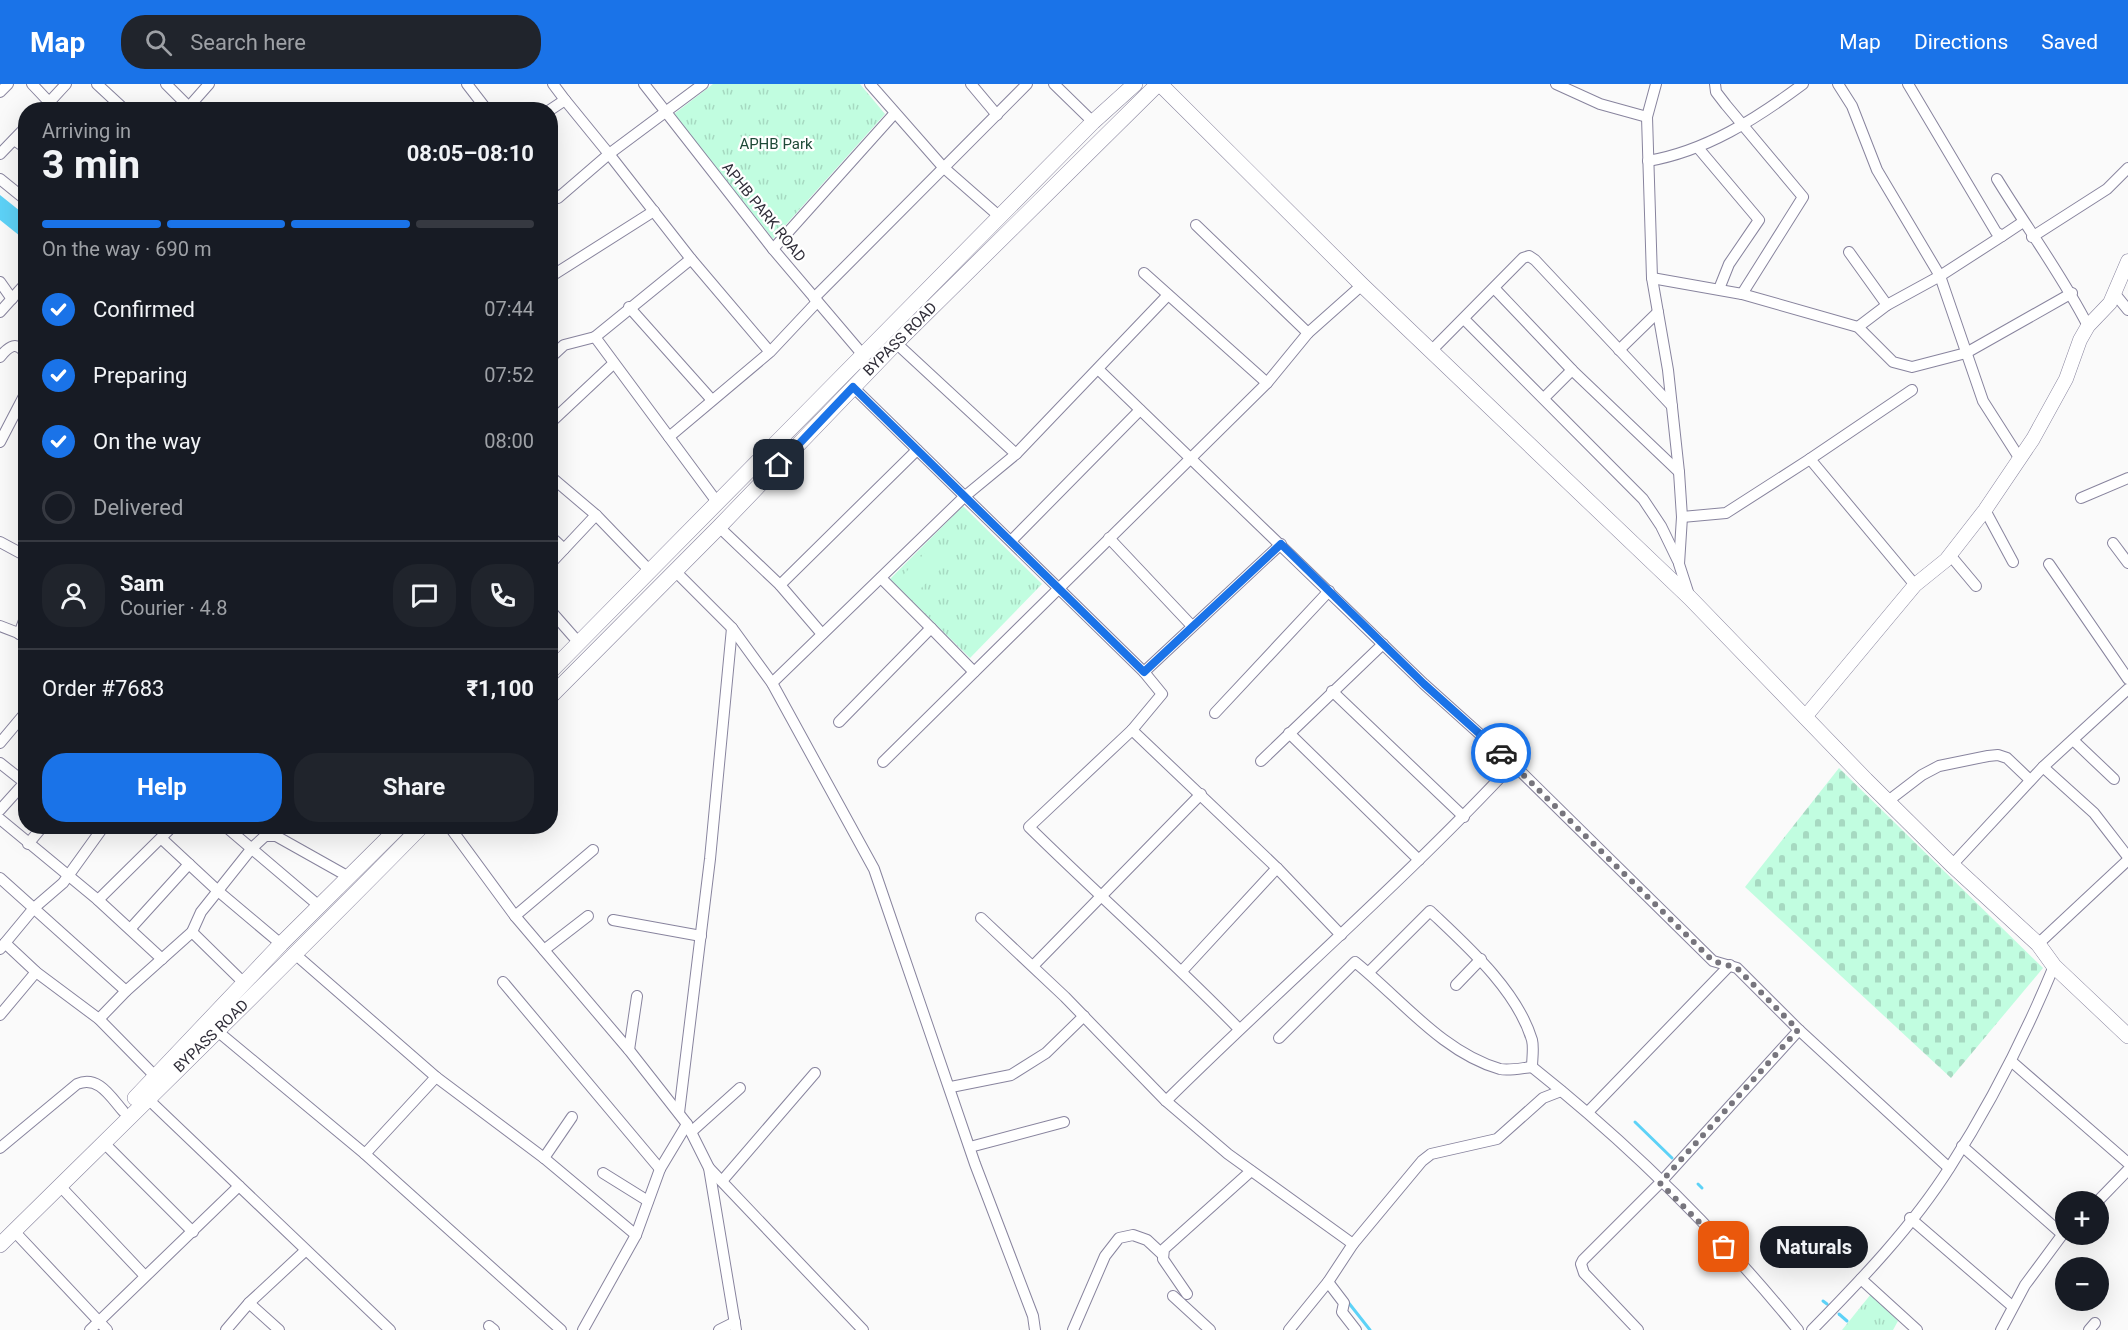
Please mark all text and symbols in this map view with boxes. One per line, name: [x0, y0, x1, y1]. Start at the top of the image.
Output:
search box: [121, 15, 541, 69]
text: Map: [30, 26, 85, 59]
icon: search: [142, 26, 175, 59]
text: Search here: [190, 30, 306, 55]
text: Map: [1839, 30, 1881, 54]
text: Directions: [1914, 30, 2008, 54]
text: Saved: [2041, 30, 2098, 54]
text: Arriving in: [42, 119, 131, 143]
park label: APHB Park: [739, 135, 813, 153]
text: 08:05–08:10: [407, 141, 534, 166]
text: 3 min: [42, 142, 140, 188]
street label: APHB PARK ROAD: [718, 159, 810, 265]
text: On the way · 690 m: [42, 237, 211, 261]
icon: check: [42, 293, 75, 326]
text: Confirmed: [93, 297, 195, 322]
text: 07:44: [484, 297, 534, 321]
street label: BYPASS ROAD: [859, 298, 941, 380]
icon: check: [42, 359, 75, 392]
text: Preparing: [93, 363, 187, 388]
text: 07:52: [484, 363, 534, 387]
icon: check: [42, 425, 75, 458]
text: On the way: [93, 429, 201, 454]
text: 08:00: [484, 429, 534, 453]
pin: [753, 439, 804, 490]
icon: home: [762, 448, 795, 481]
text: Delivered: [93, 495, 183, 520]
button: person: [42, 564, 105, 627]
button: chat: [393, 564, 456, 627]
button: phone: [471, 564, 534, 627]
text: Sam: [120, 571, 164, 596]
text: Courier · 4.8: [120, 596, 227, 620]
text: Order #7683: [42, 676, 164, 701]
text: ₹1,100: [467, 676, 534, 701]
courier: [1471, 723, 1531, 783]
icon: car: [1485, 737, 1518, 770]
button: Help: [42, 753, 282, 822]
button: Share: [294, 753, 534, 822]
street label: BYPASS ROAD: [170, 996, 252, 1076]
map controls: [2055, 1191, 2109, 1311]
button: +: [2055, 1191, 2109, 1245]
pin: [1698, 1221, 1749, 1272]
callout: Naturals: [1760, 1226, 1868, 1268]
icon: bag: [1707, 1230, 1740, 1263]
text: Naturals: [1776, 1235, 1852, 1259]
button: −: [2055, 1257, 2109, 1311]

